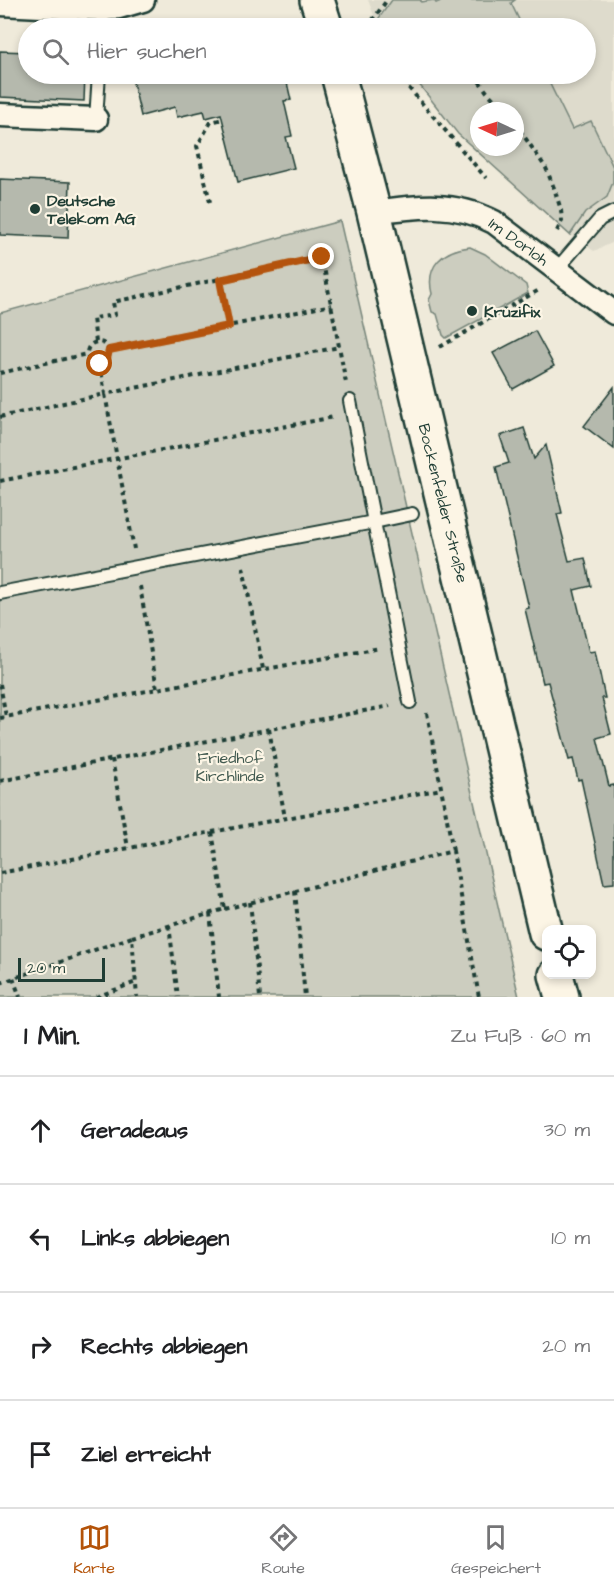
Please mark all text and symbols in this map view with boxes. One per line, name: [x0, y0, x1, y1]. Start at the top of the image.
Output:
search box: [18, 18, 596, 84]
icon: search: [39, 35, 72, 68]
text: Hier suchen: [87, 36, 206, 67]
north arrow: [470, 102, 524, 156]
place label: Deutsche Telekom AG: [46, 190, 137, 230]
marker: Deutsche Telekom AG: [28, 202, 42, 216]
street label: Im Dorloh: [484, 213, 553, 271]
route end: [308, 243, 334, 269]
place label: Kruzifix: [484, 301, 541, 323]
marker: Kruzifix: [465, 304, 479, 318]
route start: [86, 350, 112, 376]
street label: Bockenfelder Straße: [413, 421, 474, 586]
park label: Friedhof Kirchlinde: [196, 747, 265, 787]
map controls: [542, 925, 596, 979]
button: locate: [542, 925, 596, 979]
scale bar: [18, 955, 105, 983]
text: 20 m: [27, 957, 65, 979]
text: 1 Min.: [24, 1018, 80, 1054]
text: Zu Fuß · 60 m: [450, 1022, 590, 1050]
icon: ahead: [24, 1114, 57, 1147]
text: Geradeaus: [81, 1115, 188, 1146]
text: 30 m: [544, 1116, 590, 1144]
icon: left: [24, 1222, 57, 1255]
text: Links abbiegen: [81, 1223, 229, 1254]
text: 10 m: [551, 1224, 590, 1252]
icon: right: [24, 1330, 57, 1363]
text: Rechts abbiegen: [81, 1331, 248, 1362]
text: 20 m: [542, 1332, 590, 1360]
icon: arrive: [24, 1438, 57, 1471]
text: Ziel erreicht: [81, 1439, 211, 1470]
tab: Karte: [73, 1521, 115, 1579]
tab: Route: [261, 1521, 305, 1579]
tab: Gespeichert: [451, 1521, 541, 1579]

